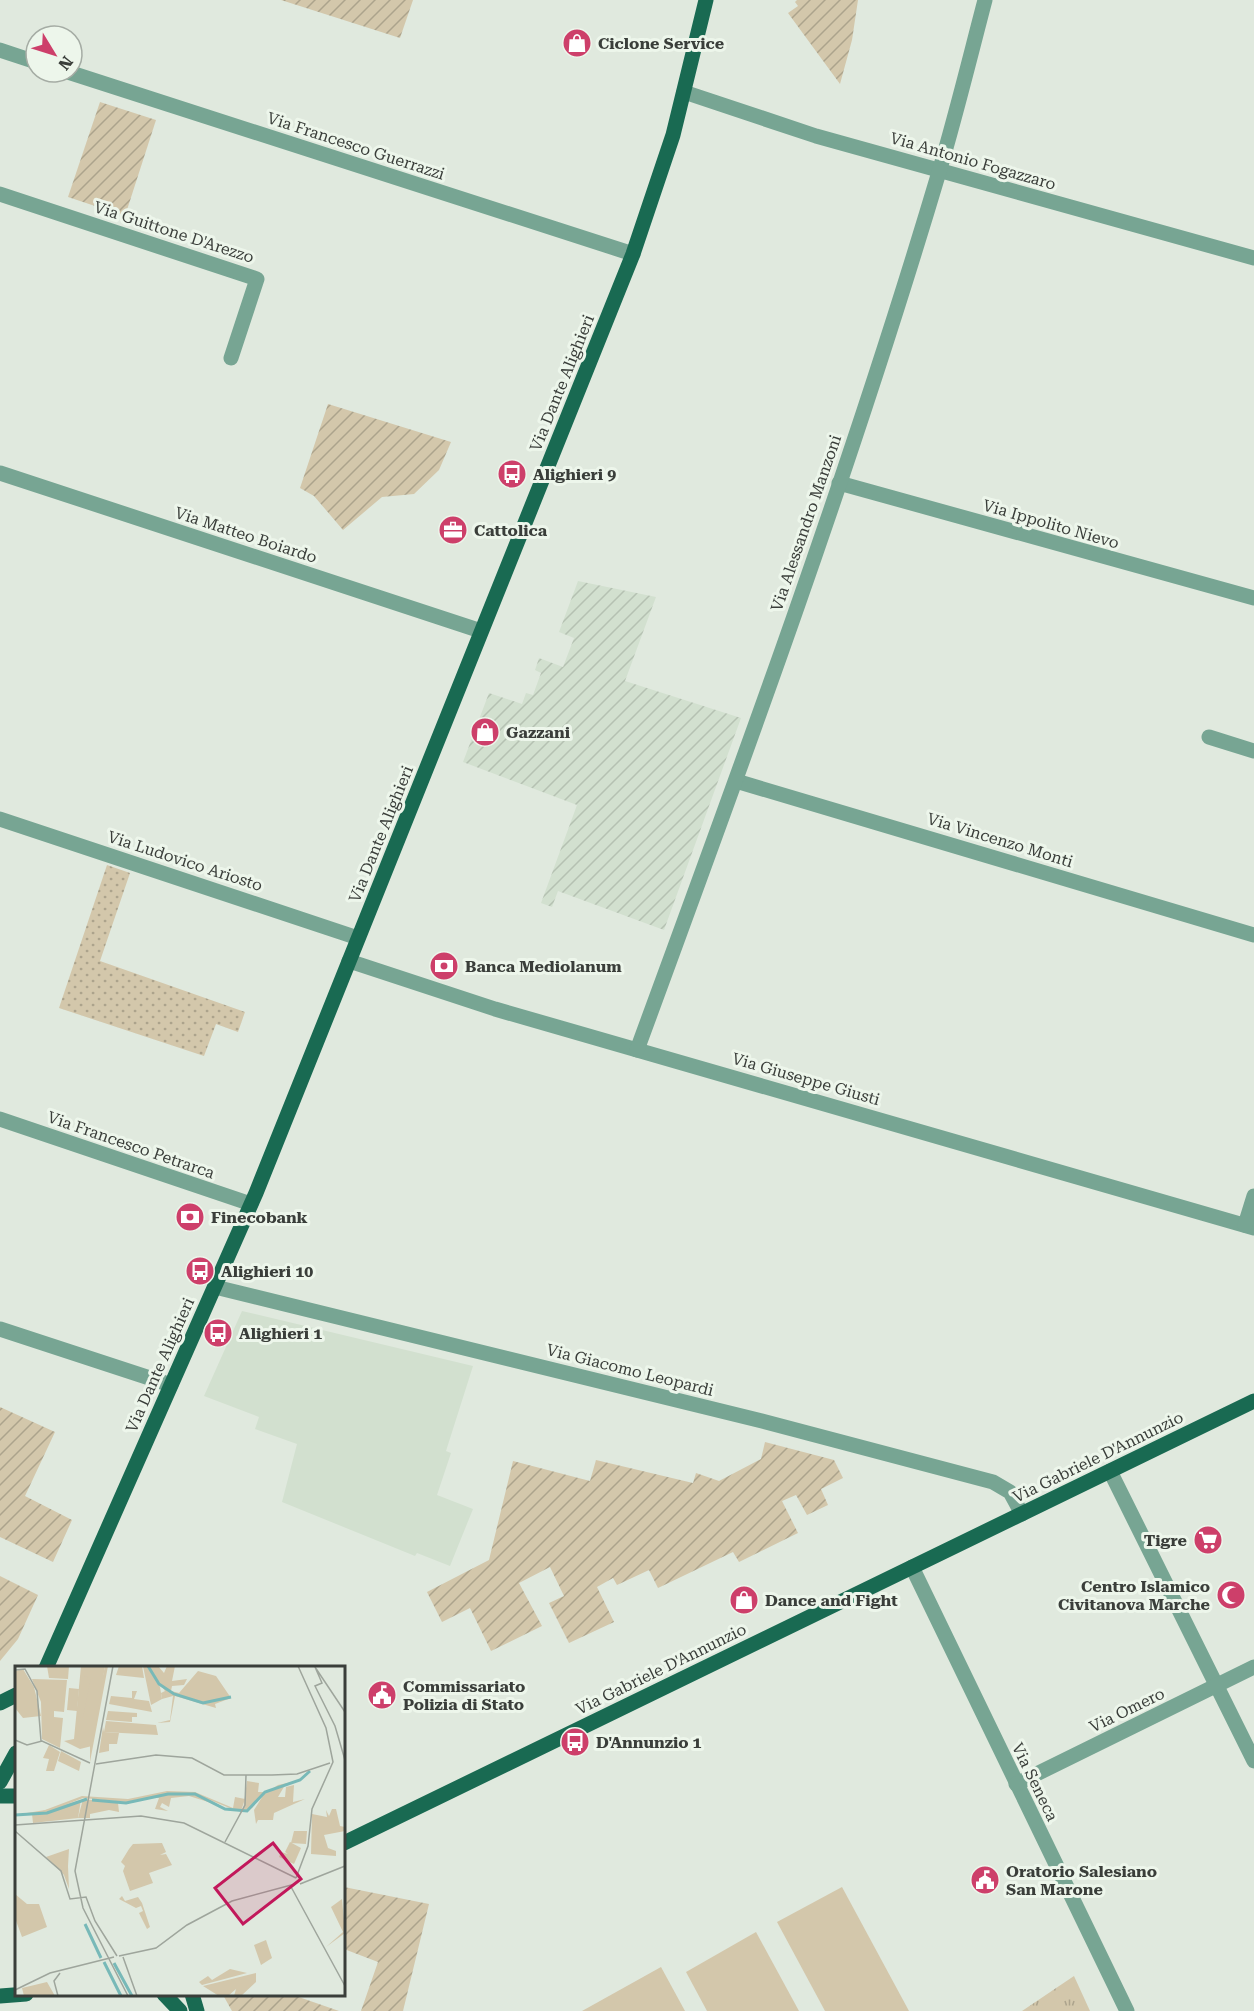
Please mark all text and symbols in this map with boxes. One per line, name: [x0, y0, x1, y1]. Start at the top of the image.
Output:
north arrow: [24, 24, 84, 84]
shop icon: Ciclone Service: [561, 27, 593, 59]
place label: Ciclone Service: [598, 34, 724, 53]
text: N: [54, 52, 77, 74]
street label: Via Francesco Guerrazzi: [265, 108, 447, 184]
street label: Via Antonio Fogazzaro: [888, 128, 1058, 194]
street label: Via Guittone D'Arezzo: [92, 197, 257, 267]
street label: Via Dante Alighieri: [526, 312, 598, 454]
street label: Via Alessandro Manzoni: [767, 432, 845, 614]
bus stop icon: Alighieri 9: [496, 458, 528, 490]
place label: Alighieri 9: [533, 465, 616, 484]
street label: Via Ippolito Nievo: [981, 495, 1121, 553]
street label: Via Matteo Boiardo: [173, 503, 320, 567]
office icon: Cattolica: [437, 514, 469, 546]
place label: Cattolica: [474, 521, 548, 540]
shop icon: Gazzani: [469, 716, 501, 748]
place label: Gazzani: [506, 723, 571, 742]
street label: Via Dante Alighieri: [345, 763, 417, 905]
street label: Via Vincenzo Monti: [925, 809, 1075, 871]
street label: Via Ludovico Ariosto: [105, 827, 265, 895]
bank icon: Banca Mediolanum: [428, 950, 460, 982]
place label: Banca Mediolanum: [465, 957, 622, 976]
street label: Via Giuseppe Giusti: [730, 1049, 882, 1109]
street label: Via Francesco Petrarca: [45, 1107, 217, 1183]
bank icon: Finecobank: [174, 1201, 206, 1233]
place label: Finecobank: [211, 1208, 308, 1227]
bus stop icon: Alighieri 10: [184, 1255, 216, 1287]
place label: Alighieri 10: [221, 1262, 313, 1281]
street label: Via Dante Alighieri: [122, 1295, 198, 1435]
bus stop icon: Alighieri 1: [202, 1317, 234, 1349]
place label: Alighieri 1: [239, 1324, 322, 1343]
street label: Via Giacomo Leopardi: [544, 1340, 716, 1400]
street label: Via Gabriele D'Annunzio: [1010, 1407, 1186, 1507]
supermarket icon: Tigre: [1192, 1524, 1224, 1556]
place label: Tigre: [1144, 1531, 1187, 1550]
place label: Centro Islamico Civitanova Marche: [1058, 1577, 1210, 1614]
mosque icon: Centro Islamico Civitanova Marche: [1215, 1579, 1247, 1611]
shop icon: Dance and Fight: [728, 1584, 760, 1616]
place label: Dance and Fight: [765, 1591, 898, 1610]
street label: Via Gabriele D'Annunzio: [573, 1619, 749, 1719]
inset map: [15, 1666, 345, 1996]
place label: Commissariato Polizia di Stato: [403, 1677, 525, 1714]
public building icon: Commissariato Polizia di Stato: [366, 1679, 398, 1711]
street label: Via Omero: [1086, 1684, 1168, 1736]
bus stop icon: D'Annunzio 1: [559, 1726, 591, 1758]
place label: D'Annunzio 1: [596, 1733, 702, 1752]
street label: Via Seneca: [1008, 1740, 1062, 1825]
place label: Oratorio Salesiano San Marone: [1006, 1862, 1157, 1899]
public building icon: Oratorio Salesiano San Marone: [969, 1864, 1001, 1896]

